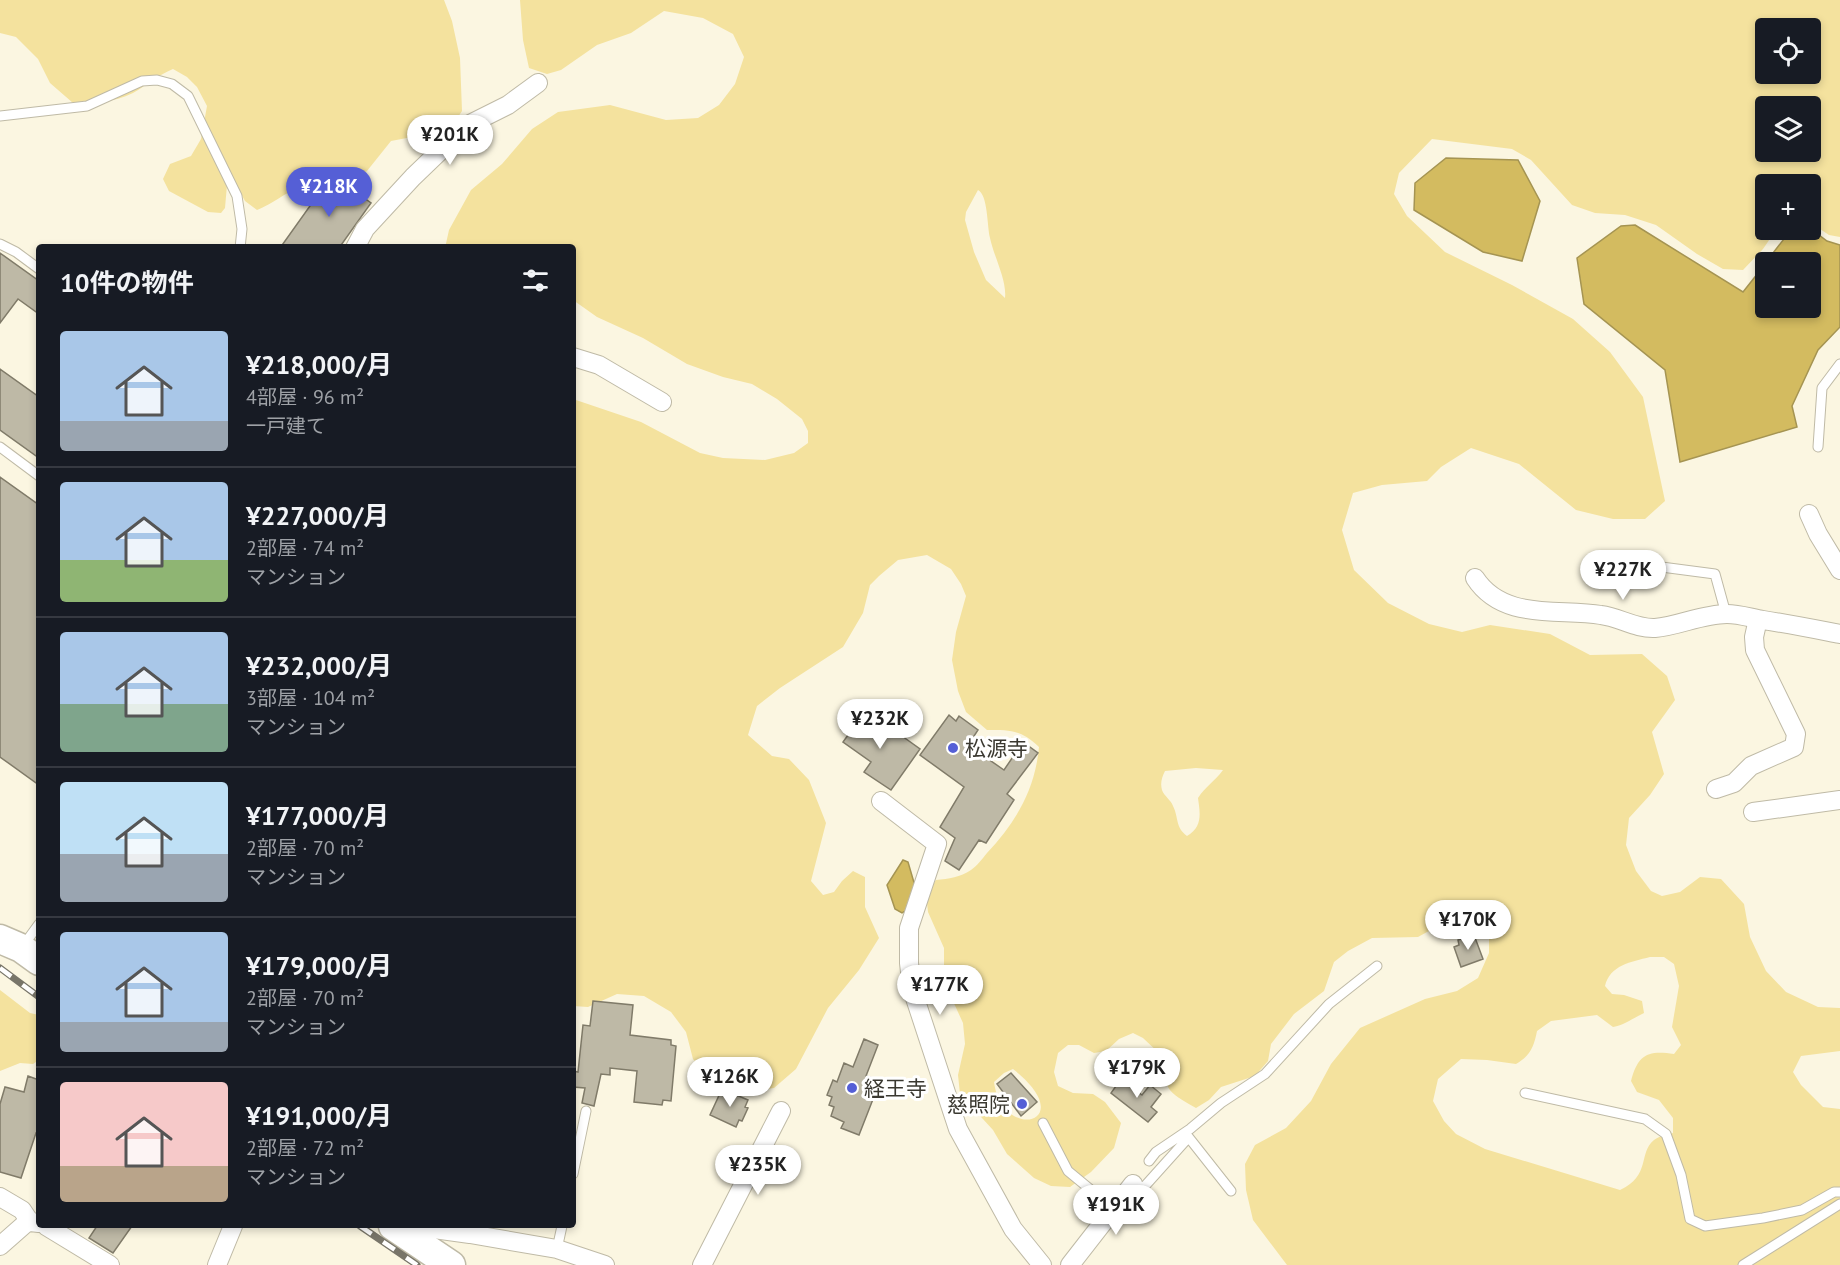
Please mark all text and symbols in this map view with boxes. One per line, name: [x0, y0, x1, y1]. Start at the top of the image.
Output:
map controls: [1755, 18, 1821, 318]
button: locate: [1755, 18, 1821, 84]
button: layers: [1755, 96, 1821, 162]
pin: ¥201K: [408, 115, 492, 166]
text: ¥201K: [421, 121, 479, 147]
pin: ¥218K: [287, 167, 371, 218]
text: ¥218K: [300, 173, 358, 199]
button: +: [1755, 174, 1821, 240]
button: −: [1755, 252, 1821, 318]
icon: filters: [519, 264, 552, 297]
text: 10件の物件: [60, 266, 193, 299]
text: ¥218,000/月: [246, 348, 392, 381]
icon: home: [108, 355, 180, 427]
text: 4部屋 · 96 m²: [246, 384, 364, 410]
text: 一戸建て: [246, 413, 326, 439]
text: ¥227,000/月: [246, 499, 389, 532]
icon: home: [108, 506, 180, 578]
text: 2部屋 · 74 m²: [246, 535, 364, 561]
pin: ¥227K: [1581, 550, 1665, 601]
text: ¥227K: [1594, 556, 1652, 582]
text: マンション: [246, 564, 346, 590]
text: ¥232,000/月: [246, 649, 392, 682]
icon: home: [108, 656, 180, 728]
text: 3部屋 · 104 m²: [246, 685, 375, 711]
pin: ¥232K: [838, 699, 922, 750]
text: ¥232K: [851, 705, 909, 731]
text: マンション: [246, 714, 346, 740]
place label: 松源寺: [965, 735, 1028, 762]
marker: 松源寺: [946, 741, 960, 755]
text: ¥177,000/月: [246, 799, 389, 832]
icon: home: [108, 806, 180, 878]
text: 2部屋 · 70 m²: [246, 835, 364, 861]
text: マンション: [246, 864, 346, 890]
pin: ¥170K: [1426, 900, 1510, 951]
text: ¥170K: [1439, 906, 1497, 932]
text: ¥179,000/月: [246, 949, 392, 982]
icon: home: [108, 956, 180, 1028]
pin: ¥177K: [898, 965, 982, 1016]
text: ¥177K: [911, 971, 969, 997]
text: 2部屋 · 70 m²: [246, 985, 364, 1011]
text: マンション: [246, 1014, 346, 1040]
pin: ¥179K: [1095, 1048, 1179, 1099]
text: ¥179K: [1108, 1054, 1166, 1080]
pin: ¥126K: [688, 1057, 772, 1108]
text: ¥126K: [701, 1063, 759, 1089]
place label: 経王寺: [864, 1075, 927, 1102]
marker: 経王寺: [845, 1081, 859, 1095]
place label: 慈照院: [947, 1091, 1010, 1118]
marker: 慈照院: [1015, 1097, 1029, 1111]
text: ¥191,000/月: [246, 1099, 392, 1132]
icon: home: [108, 1106, 180, 1178]
text: 2部屋 · 72 m²: [246, 1135, 364, 1161]
pin: ¥235K: [716, 1145, 800, 1196]
text: ¥235K: [729, 1151, 787, 1177]
text: マンション: [246, 1164, 346, 1190]
pin: ¥191K: [1074, 1185, 1158, 1236]
text: ¥191K: [1087, 1191, 1145, 1217]

